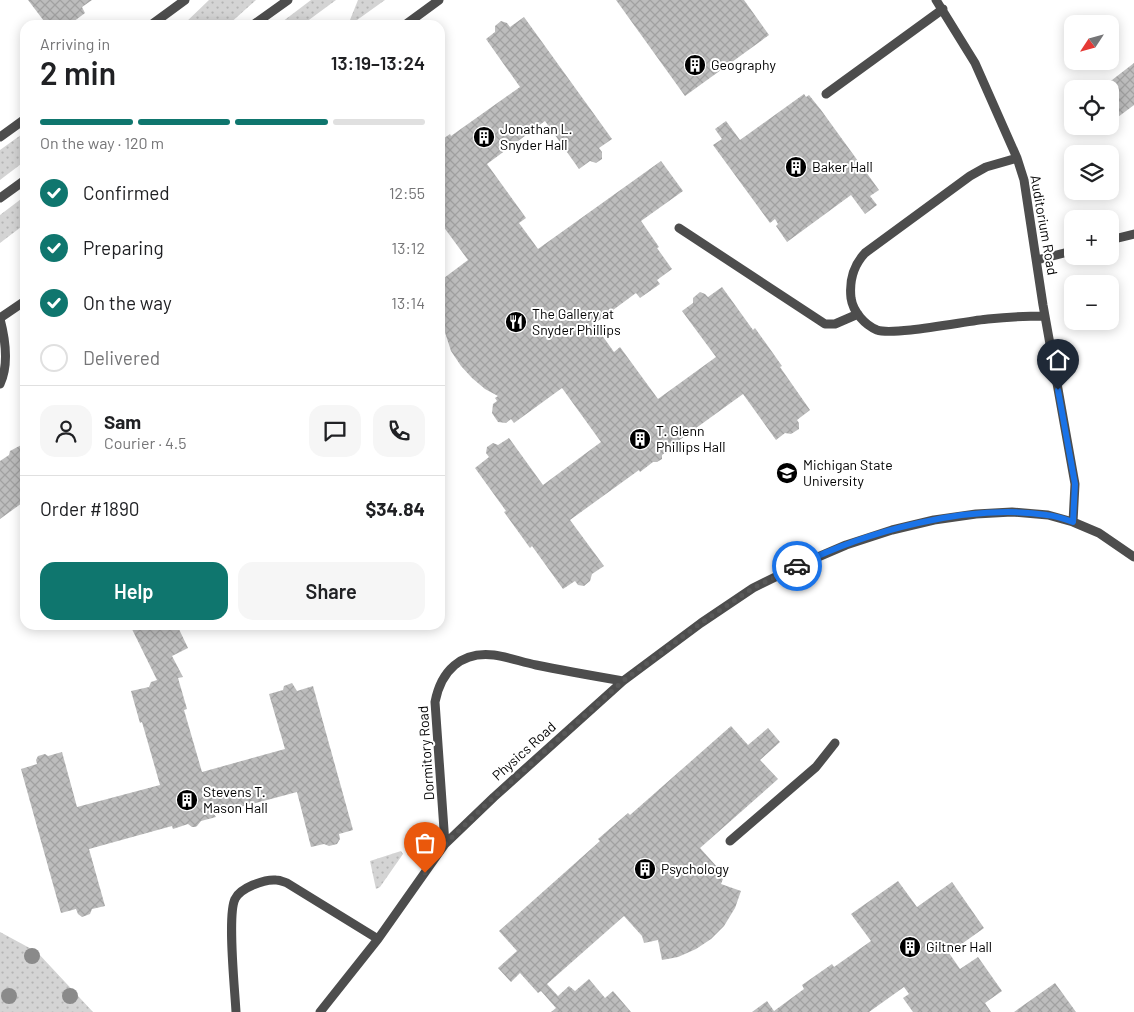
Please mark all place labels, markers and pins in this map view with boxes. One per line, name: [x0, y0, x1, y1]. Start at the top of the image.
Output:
building icon: Geography: [683, 53, 707, 77]
place label: Geography: [711, 56, 777, 73]
place label: Jonathan L. Snyder Hall: [500, 120, 572, 153]
building icon: Jonathan L. Snyder Hall: [472, 125, 496, 149]
building icon: Baker Hall: [784, 155, 808, 179]
place label: Baker Hall: [812, 158, 873, 175]
place label: The Gallery at Snyder Phillips: [532, 305, 621, 338]
restaurant icon: The Gallery at Snyder Phillips: [504, 310, 528, 334]
pin: [1037, 339, 1079, 390]
place label: T. Glenn Phillips Hall: [656, 422, 725, 455]
building icon: T. Glenn Phillips Hall: [628, 427, 652, 451]
place label: Michigan State University: [803, 456, 893, 489]
school or university icon: Michigan State University: [775, 461, 799, 485]
place label: Stevens T. Mason Hall: [203, 783, 268, 816]
building icon: Stevens T. Mason Hall: [175, 788, 199, 812]
pin: [404, 822, 446, 873]
building icon: Psychology: [633, 857, 657, 881]
place label: Psychology: [661, 860, 729, 877]
building icon: Giltner Hall: [898, 935, 922, 959]
place label: Giltner Hall: [926, 938, 992, 955]

